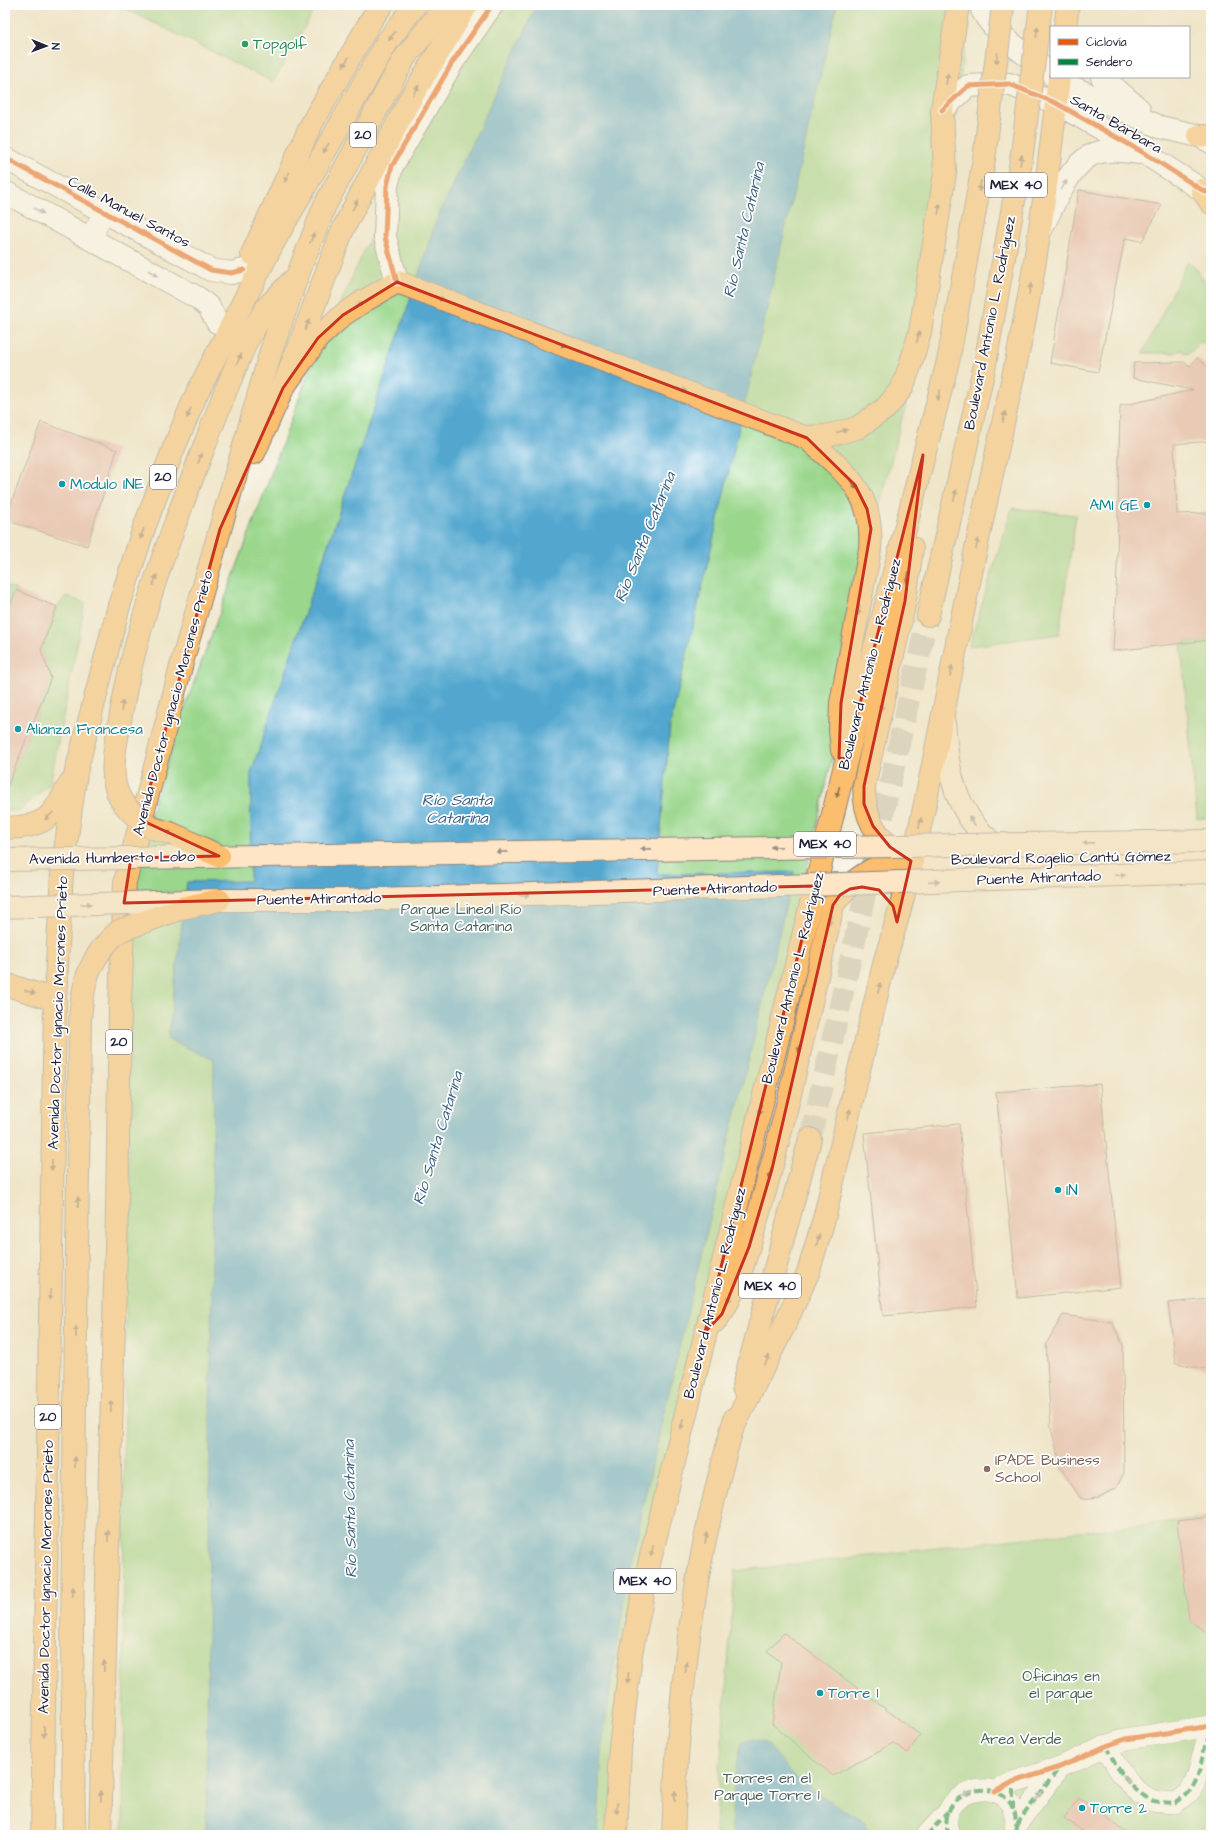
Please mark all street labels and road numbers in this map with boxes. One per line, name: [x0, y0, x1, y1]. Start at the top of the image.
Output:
street label: Santa Bárbara: [1066, 89, 1166, 159]
road number: 20: [350, 123, 376, 147]
street label: Calle Manuel Santos: [64, 171, 194, 253]
road number: MEX 40: [985, 173, 1047, 197]
street label: Boulevard Antonio L. Rodríguez: [959, 214, 1022, 432]
road number: 20: [150, 465, 176, 489]
street label: Boulevard Antonio L. Rodríguez: [834, 556, 908, 772]
street label: Avenida Doctor Ignacio Morones Prieto: [127, 567, 220, 838]
road number: MEX 40: [794, 832, 856, 856]
street label: Avenida Humberto Lobo: [29, 846, 196, 870]
street label: Boulevard Rogelio Cantú Gómez: [951, 846, 1172, 871]
street label: Puente Atirantado: [977, 865, 1102, 891]
street label: Boulevard Antonio L. Rodríguez: [757, 870, 831, 1086]
street label: Avenida Doctor Ignacio Morones Prieto: [43, 875, 74, 1150]
street label: Puente Atirantado: [653, 876, 778, 902]
street label: Puente Atirantado: [257, 887, 382, 911]
road number: 20: [106, 1030, 132, 1054]
street label: Boulevard Antonio L. Rodríguez: [679, 1185, 753, 1401]
road number: MEX 40: [739, 1274, 801, 1298]
road number: 20: [35, 1405, 61, 1429]
street label: Avenida Doctor Ignacio Morones Prieto: [33, 1439, 60, 1714]
road number: MEX 40: [614, 1569, 676, 1593]

